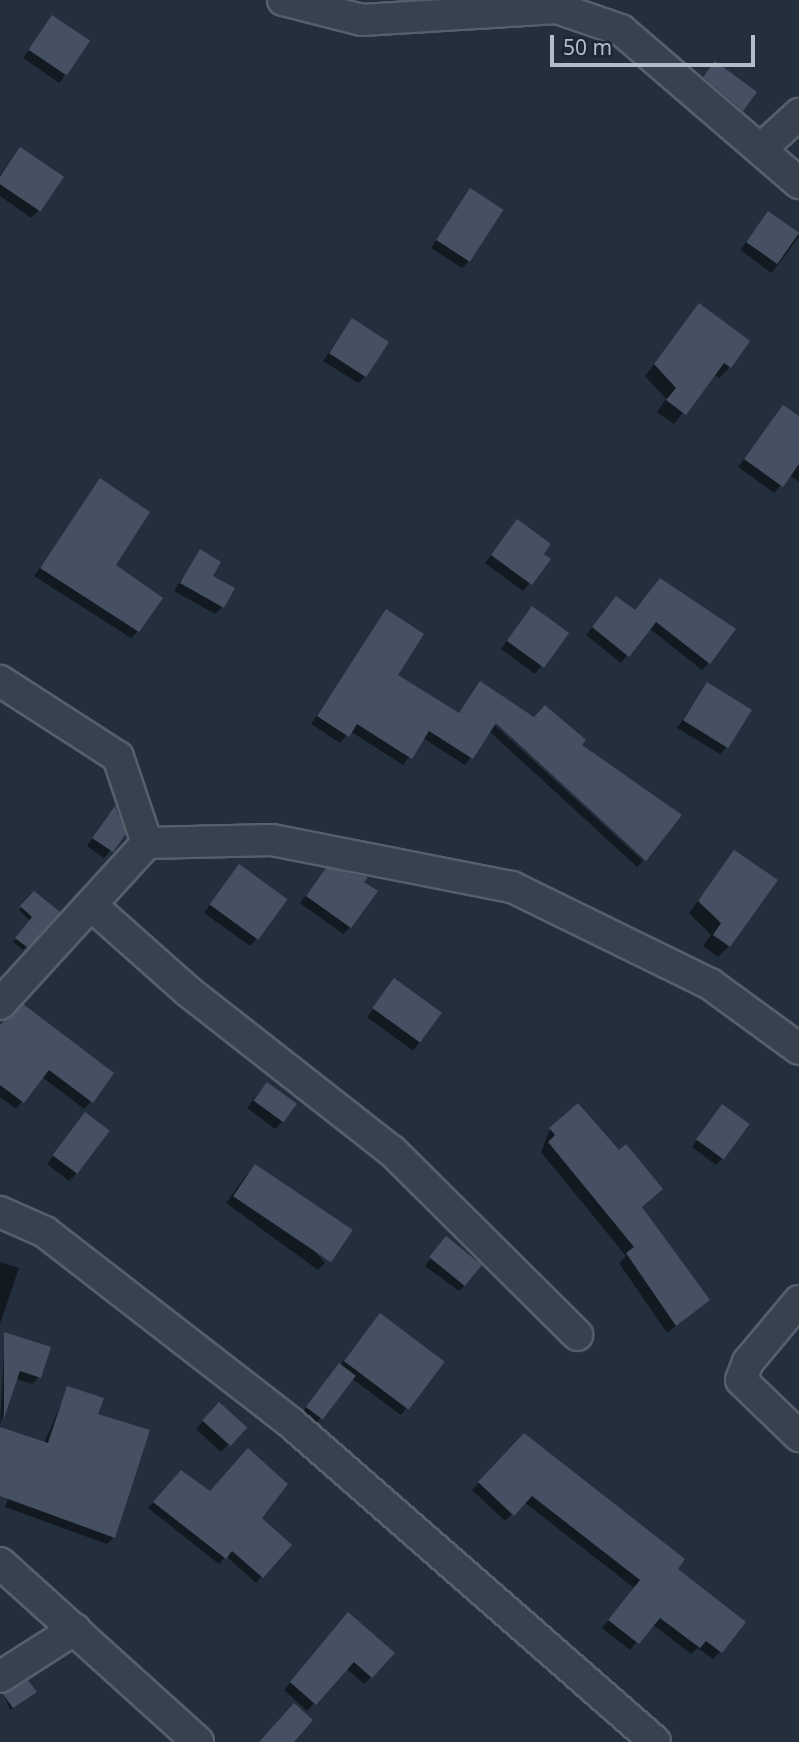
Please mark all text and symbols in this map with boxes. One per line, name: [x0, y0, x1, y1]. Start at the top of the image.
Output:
scale bar: [554, 21, 759, 65]
text: 50 m: [563, 33, 612, 61]

